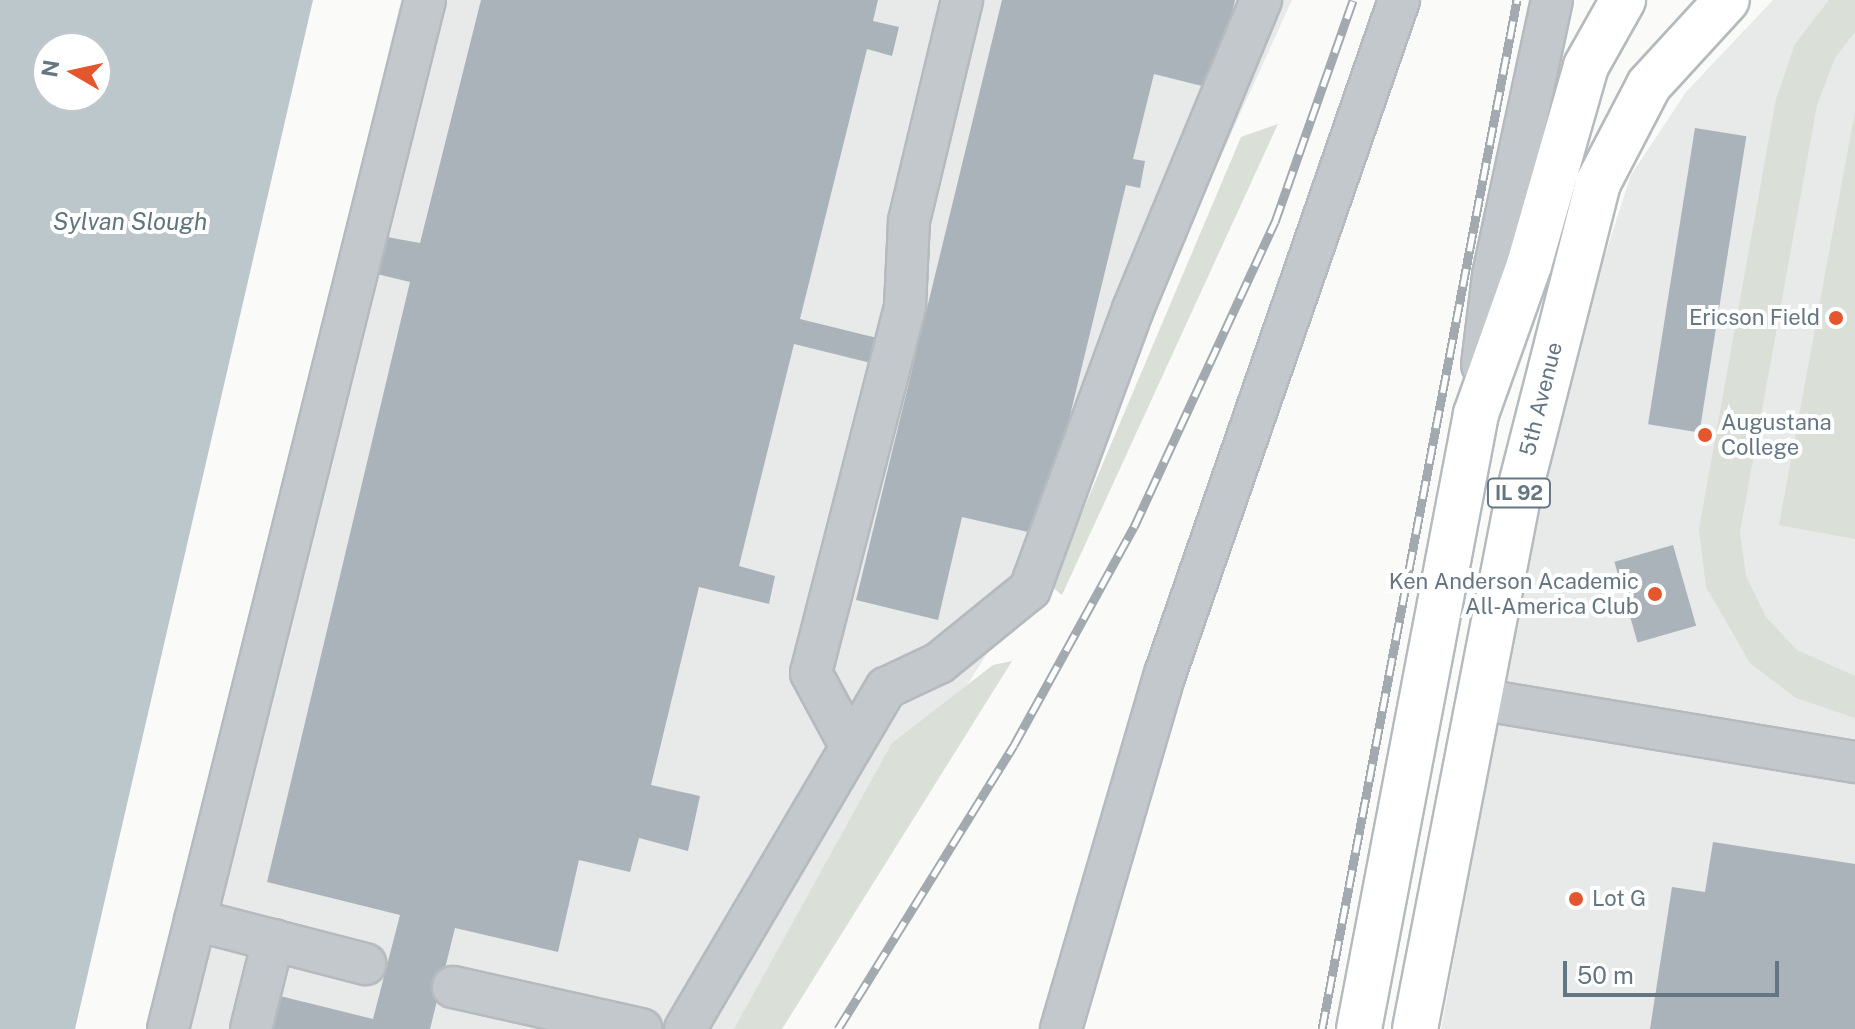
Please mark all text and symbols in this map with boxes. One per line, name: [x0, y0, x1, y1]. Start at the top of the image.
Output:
north arrow: [32, 32, 112, 112]
text: N: [36, 58, 64, 79]
water label: Sylvan Slough: [53, 208, 207, 236]
place label: Ericson Field: [1689, 305, 1820, 331]
marker: Ericson Field: [1827, 309, 1845, 327]
street label: 5th Avenue: [1514, 339, 1568, 459]
place label: Augustana College: [1721, 409, 1832, 460]
marker: Augustana College: [1696, 426, 1714, 444]
road number: IL 92: [1485, 477, 1553, 509]
place label: Ken Anderson Academic All-America Club: [1389, 568, 1639, 620]
marker: Ken Anderson Academic All-America Club: [1646, 585, 1664, 603]
place label: Lot G: [1592, 886, 1646, 912]
marker: Lot G: [1567, 890, 1585, 908]
scale bar: [1567, 945, 1783, 995]
text: 50 m: [1577, 961, 1634, 989]

